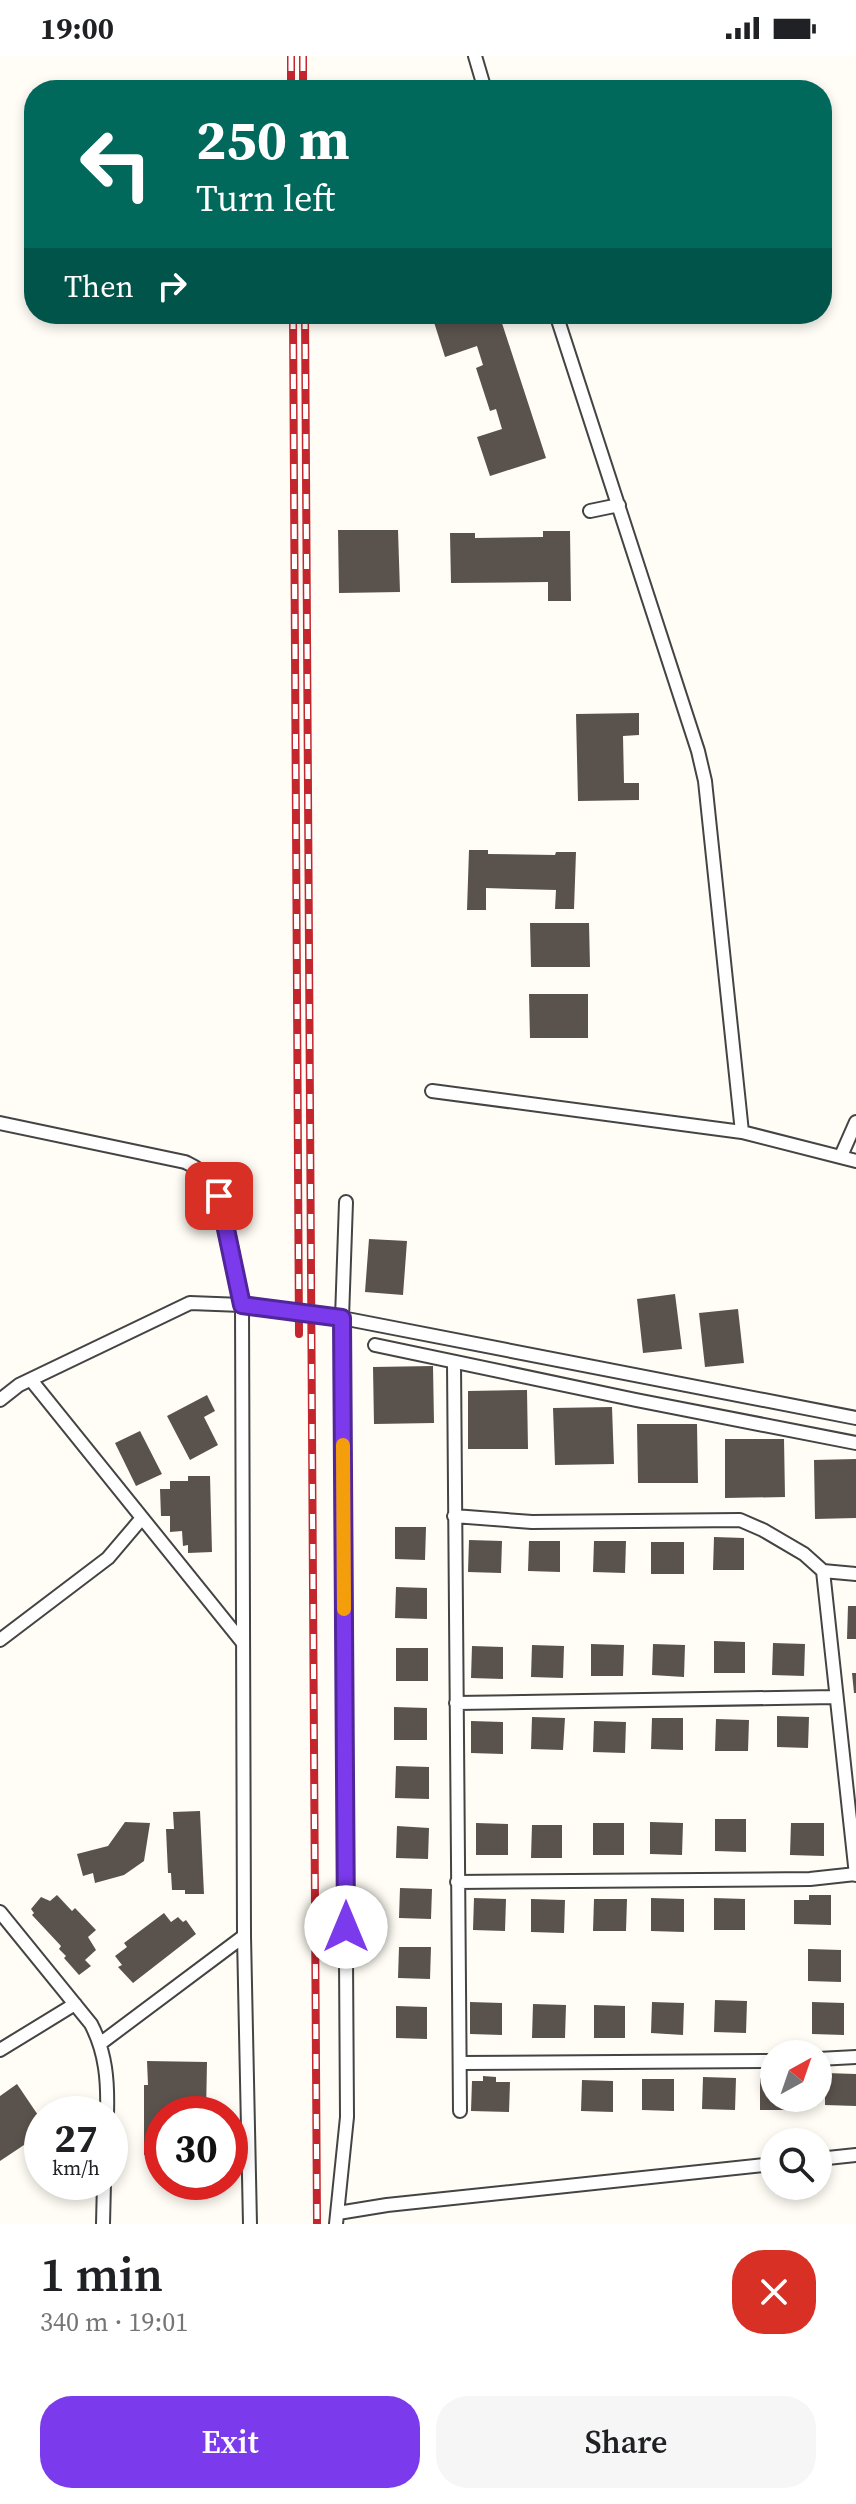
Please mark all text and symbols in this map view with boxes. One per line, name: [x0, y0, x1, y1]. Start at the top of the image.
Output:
text: 19:00: [40, 8, 114, 49]
text: 250 m: [196, 101, 350, 178]
icon: left: [64, 112, 168, 216]
text: Turn left: [196, 174, 335, 223]
icon: right: [150, 264, 194, 308]
text: Then: [64, 266, 134, 307]
pin: [185, 1162, 253, 1230]
icon: arrive: [197, 1174, 241, 1218]
position arrow: [304, 1885, 388, 1969]
north arrow: [760, 2040, 832, 2112]
map controls: [760, 2040, 832, 2200]
speed limit sign: 30: [144, 2096, 248, 2200]
text: 27: [54, 2111, 98, 2165]
button: search: [760, 2128, 832, 2200]
text: km/h: [52, 2154, 100, 2182]
text: 1 min: [40, 2241, 163, 2307]
button: close: [732, 2250, 816, 2334]
text: 340 m · 19:01: [40, 2304, 188, 2340]
button: Exit: [40, 2396, 420, 2488]
button: Share: [436, 2396, 816, 2488]

